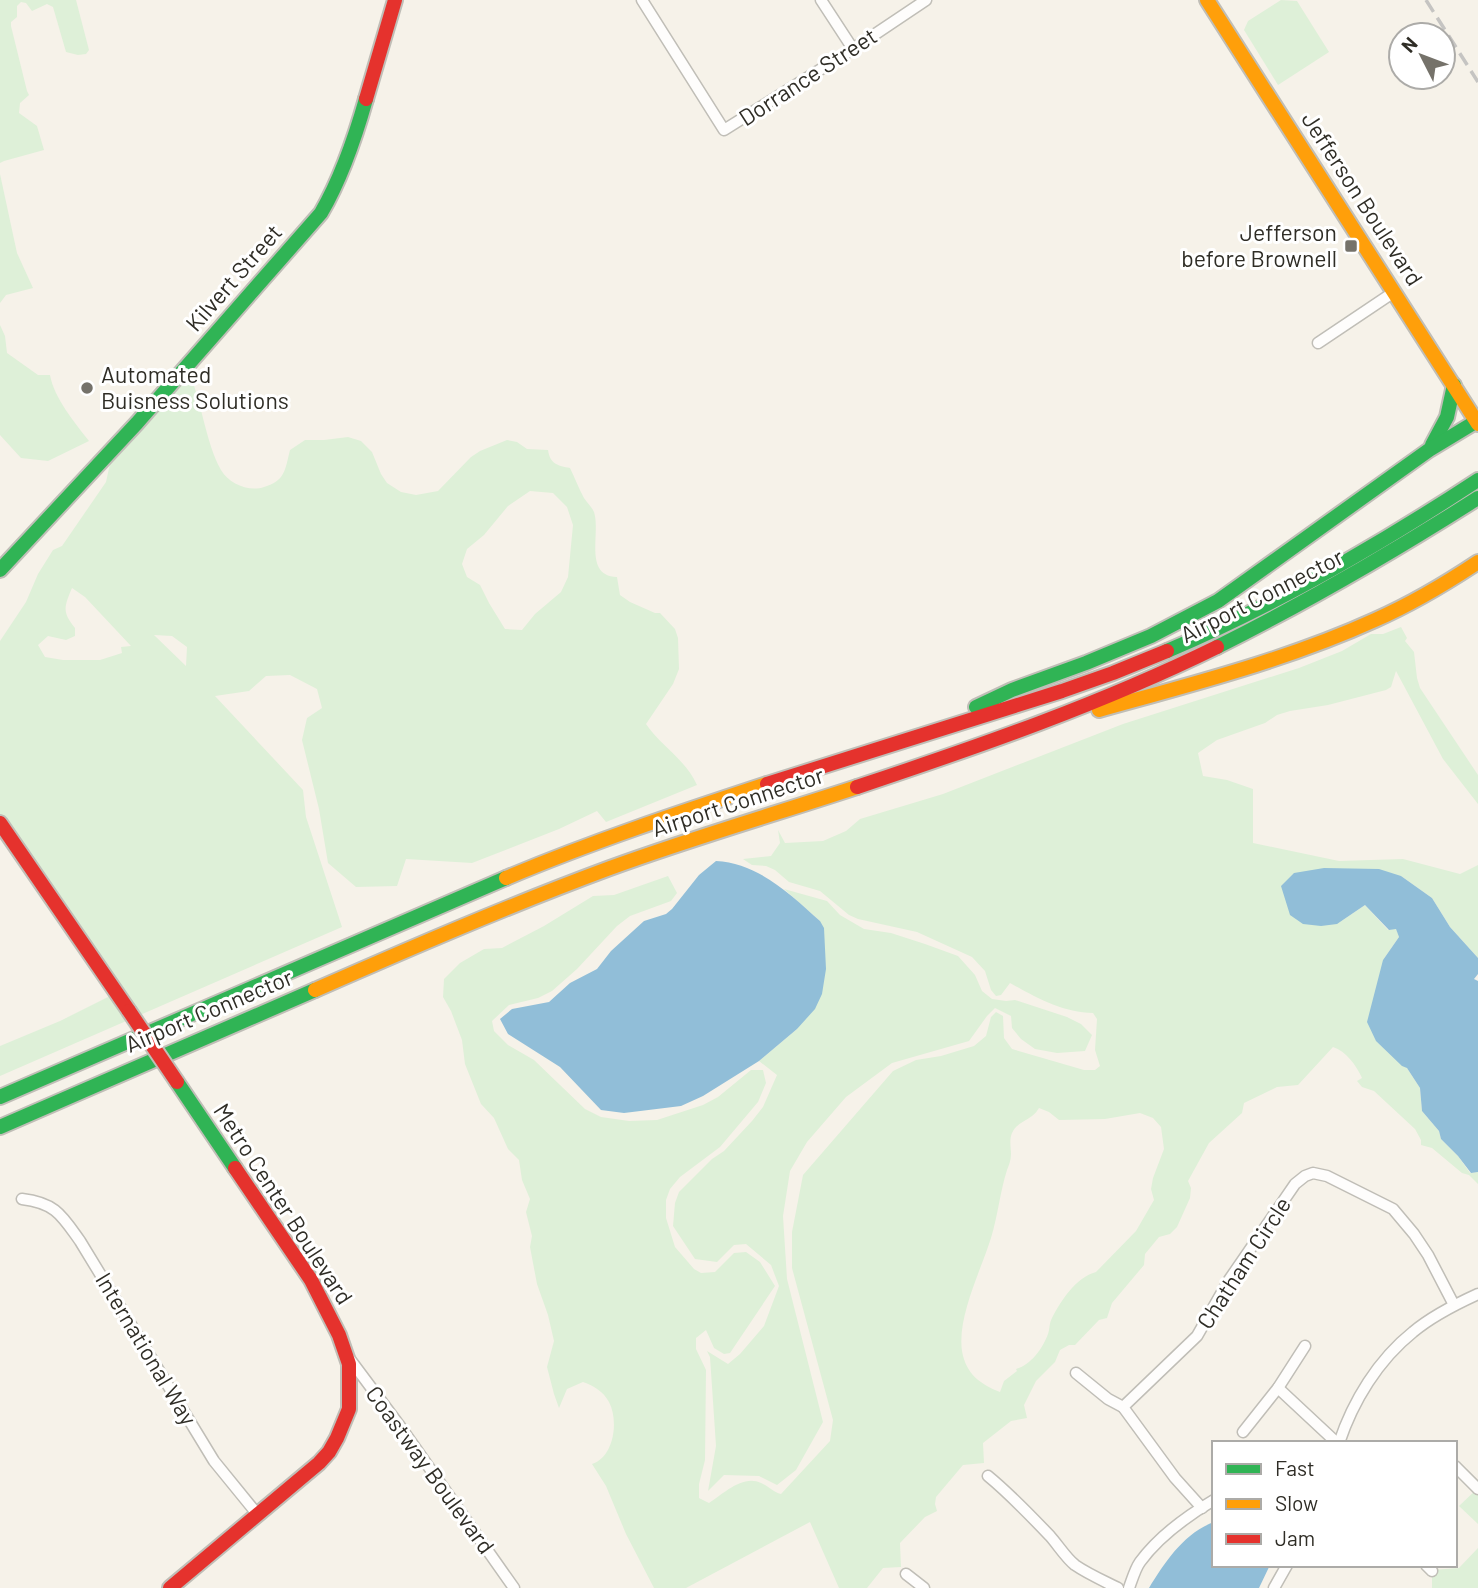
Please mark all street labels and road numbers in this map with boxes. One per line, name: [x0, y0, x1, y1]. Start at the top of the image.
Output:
street label: Dorrance Street: [733, 21, 882, 131]
street label: Jefferson Boulevard: [1296, 106, 1429, 291]
street label: Kilvert Street: [179, 218, 287, 337]
street label: Airport Connector: [1175, 542, 1348, 648]
street label: Airport Connector: [648, 760, 828, 842]
street label: Airport Connector: [121, 962, 297, 1058]
street label: Metro Center Boulevard: [208, 1098, 359, 1309]
street label: Chatham Circle: [1190, 1191, 1296, 1334]
street label: International Way: [90, 1267, 204, 1430]
street label: Coastway Boulevard: [361, 1380, 501, 1559]

